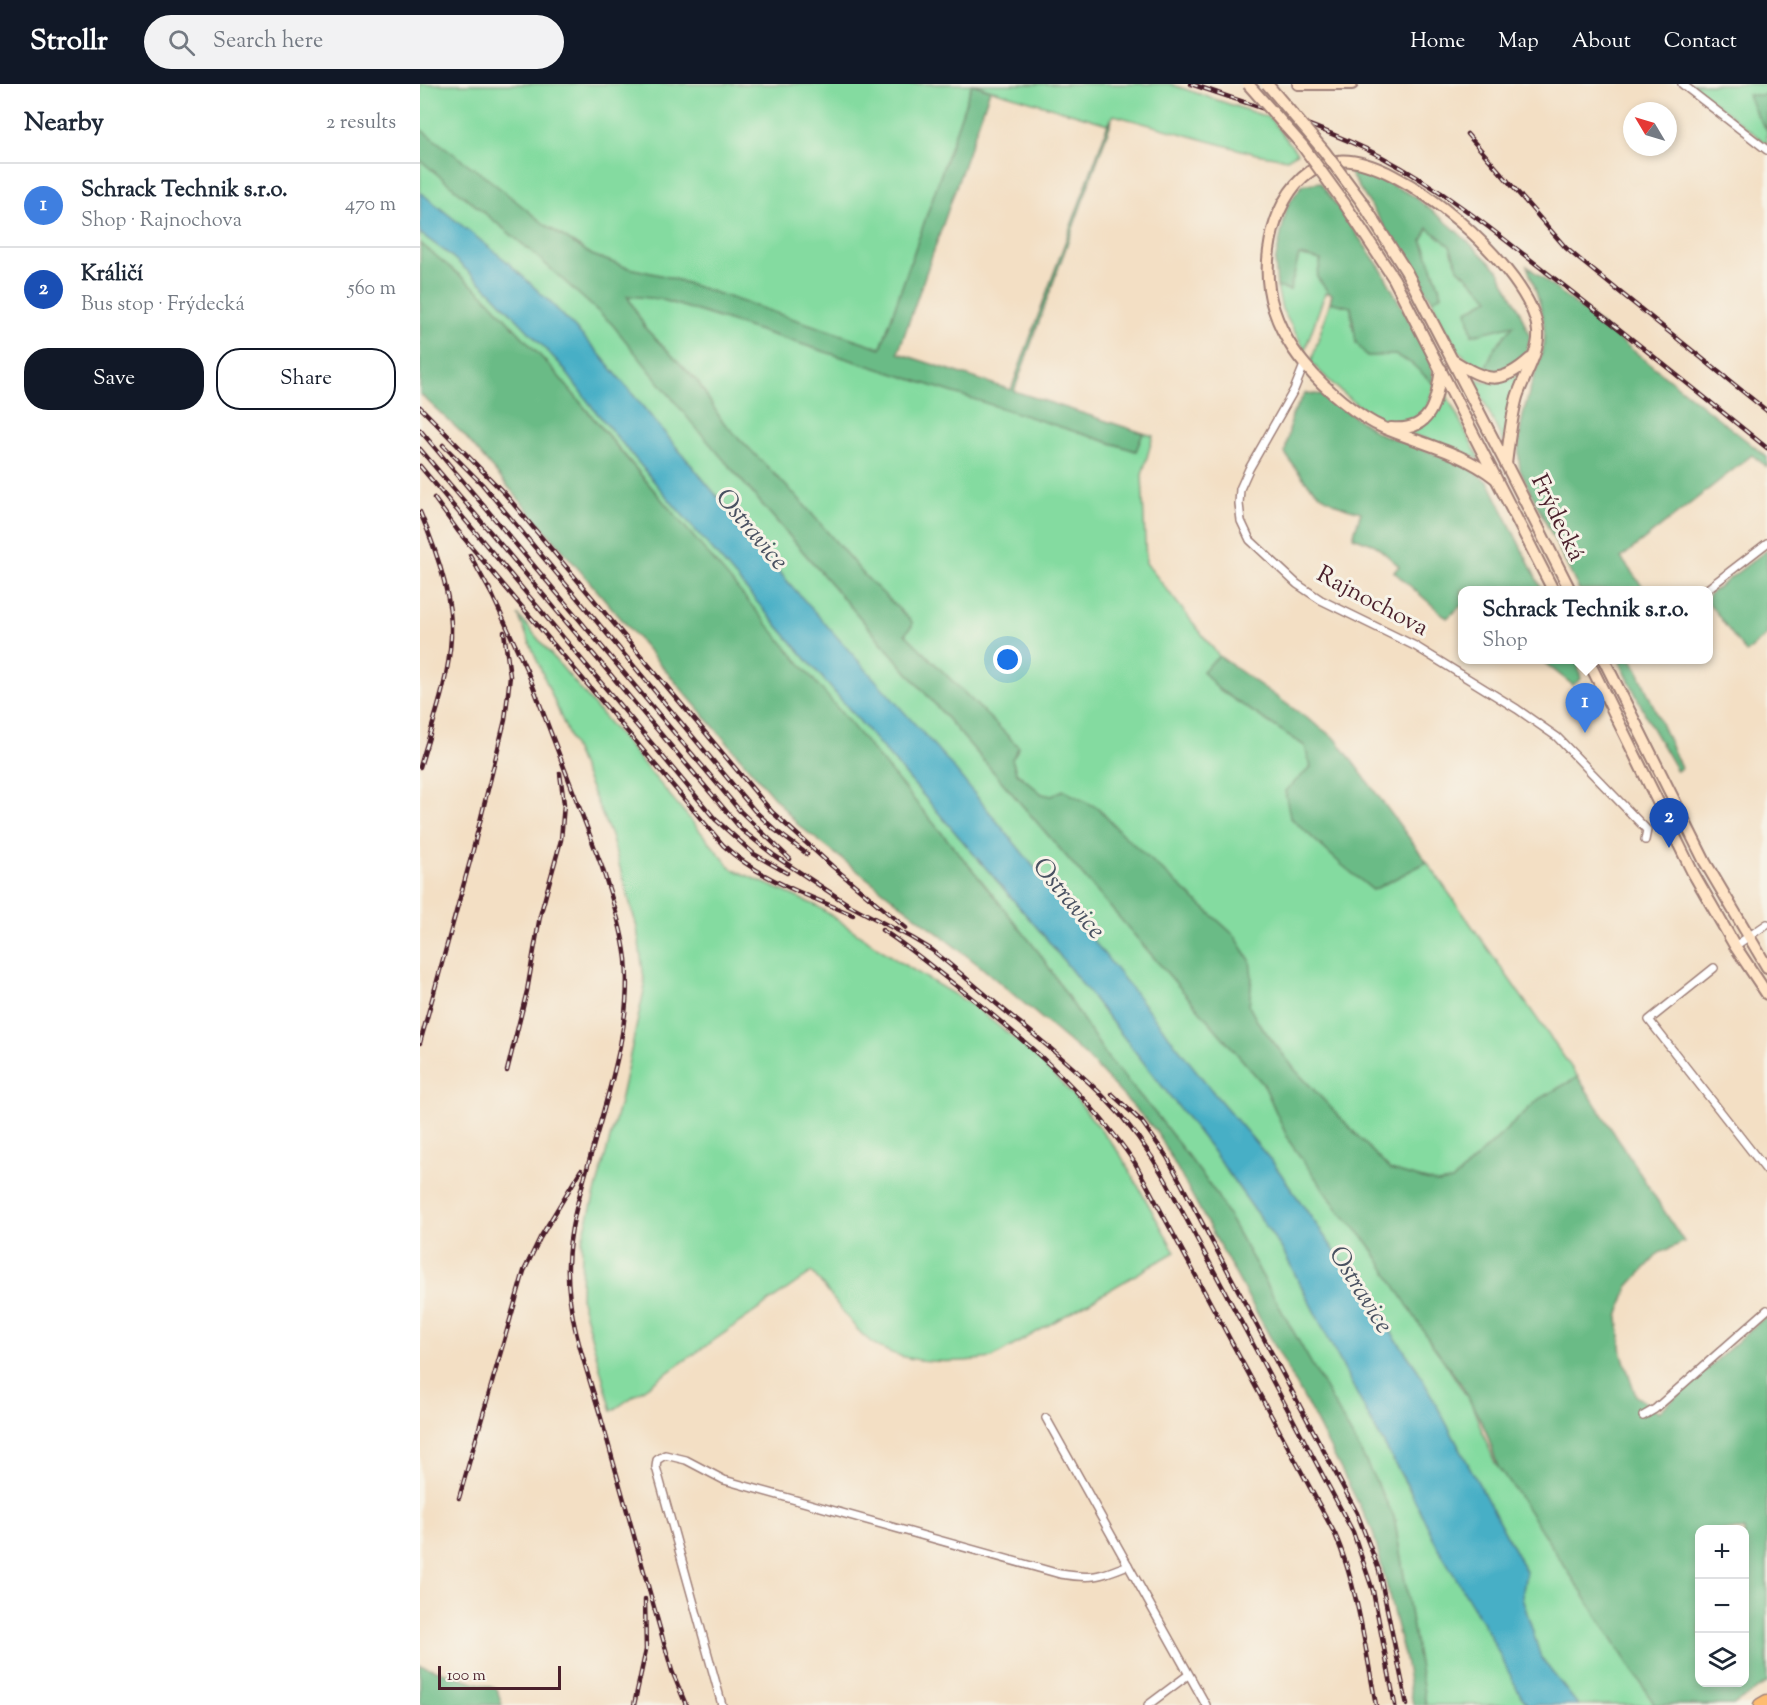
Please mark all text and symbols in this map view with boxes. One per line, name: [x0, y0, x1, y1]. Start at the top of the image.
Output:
search box: [144, 15, 564, 69]
text: Strollr: [30, 22, 108, 62]
icon: search: [165, 26, 198, 59]
text: Search here: [213, 26, 323, 58]
text: Home: [1410, 27, 1465, 57]
text: Map: [1498, 27, 1539, 57]
text: About: [1572, 27, 1631, 57]
text: Contact: [1664, 27, 1737, 57]
north arrow: [1623, 102, 1677, 156]
text: Nearby: [24, 105, 104, 142]
text: 2 results: [326, 109, 396, 138]
text: Schrack Technik s.r.o.: [81, 175, 287, 207]
text: 1: [40, 191, 47, 220]
text: 470 m: [345, 191, 396, 220]
text: Shop · Rajnochova: [81, 207, 242, 236]
text: Králičí: [81, 259, 143, 291]
text: 2: [39, 275, 48, 304]
text: 560 m: [348, 275, 396, 304]
text: Bus stop · Frýdecká: [81, 291, 245, 320]
button: Save: [24, 348, 204, 410]
button: Share: [216, 348, 396, 410]
street label: Frýdecká: [1521, 469, 1593, 567]
water label: Ostravice: [706, 481, 796, 579]
street label: Rajnochova: [1310, 558, 1434, 646]
popup: [1458, 586, 1713, 664]
text: Schrack Technik s.r.o.: [1482, 595, 1689, 627]
text: Shop: [1482, 627, 1528, 656]
your location: [993, 645, 1022, 674]
pin: 1: [1566, 684, 1604, 733]
pin: 2: [1650, 798, 1688, 848]
water label: Ostravice: [1023, 850, 1113, 948]
water label: Ostravice: [1319, 1239, 1401, 1341]
map controls: [1695, 1525, 1749, 1687]
button: +: [1695, 1525, 1749, 1579]
button: −: [1695, 1579, 1749, 1633]
button: layers: [1695, 1633, 1749, 1687]
scale bar: [438, 1663, 561, 1690]
text: 100 m: [447, 1665, 486, 1688]

